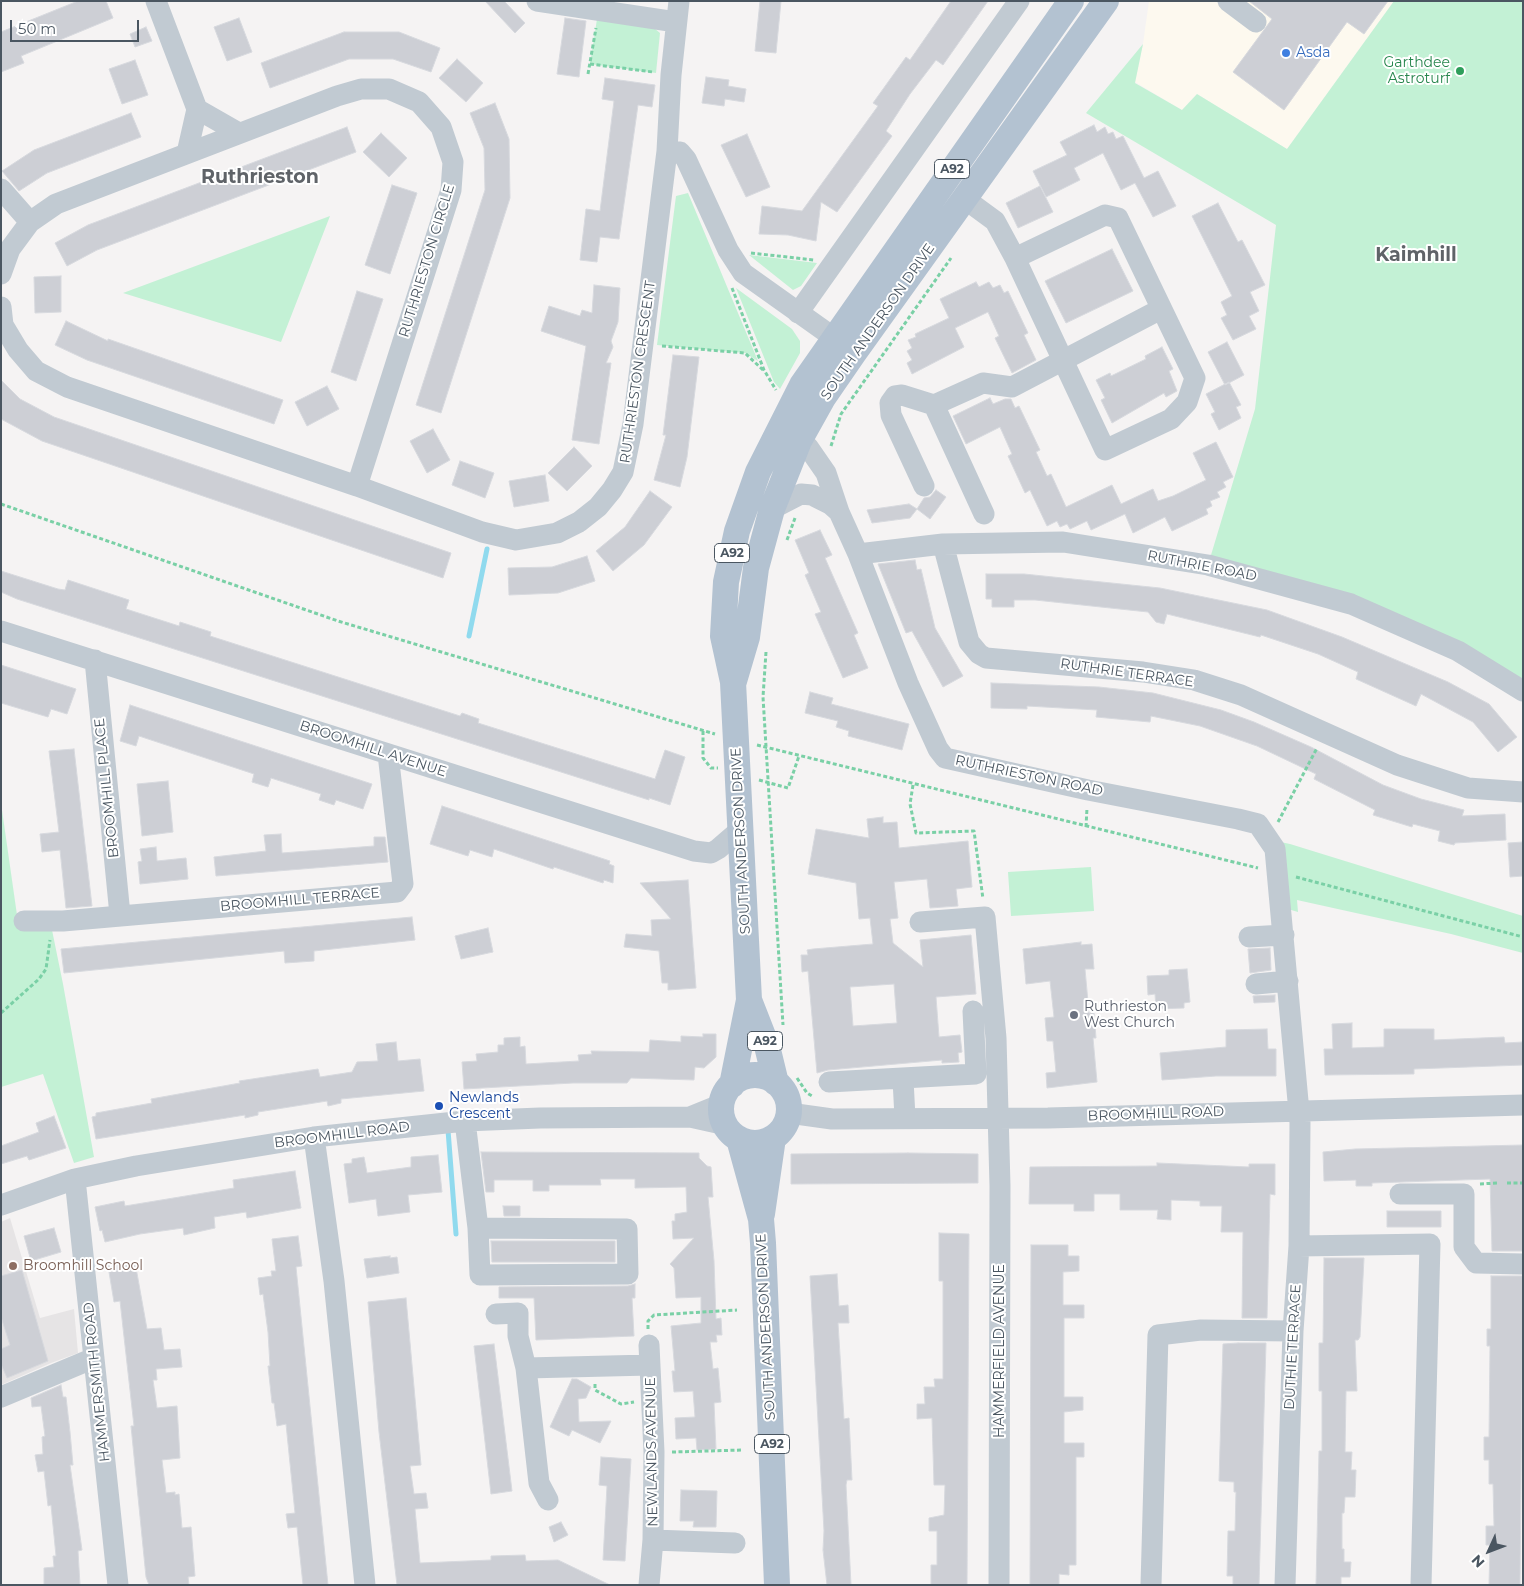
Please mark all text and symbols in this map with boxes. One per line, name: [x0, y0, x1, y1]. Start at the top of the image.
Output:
scale bar: [12, 10, 141, 42]
text: 50 m: [18, 19, 56, 38]
place label: Asda: [1296, 45, 1331, 61]
marker: Asda: [1280, 47, 1292, 59]
place label: Garthdee Astroturf: [1384, 55, 1450, 88]
marker: Garthdee Astroturf: [1454, 65, 1466, 77]
road number: A92: [934, 160, 970, 178]
district label: Ruthrieston: [201, 166, 319, 188]
street label: RUTHRIESTON CIRCLE: [396, 182, 458, 340]
street label: SOUTH ANDERSON DRIVE: [818, 241, 938, 403]
district label: Kaimhill: [1375, 244, 1457, 266]
street label: RUTHRIESTON CRESCENT: [617, 280, 659, 464]
road number: A92: [714, 544, 750, 562]
street label: RUTHRIE ROAD: [1146, 547, 1258, 585]
street label: RUTHRIE TERRACE: [1059, 655, 1195, 691]
street label: BROOMHILL PLACE: [91, 717, 123, 859]
street label: BROOMHILL AVENUE: [297, 717, 449, 781]
street label: SOUTH ANDERSON DRIVE: [728, 747, 754, 935]
street label: RUTHRIESTON ROAD: [954, 752, 1104, 800]
street label: BROOMHILL TERRACE: [219, 885, 381, 915]
place label: Ruthrieston West Church: [1084, 999, 1175, 1032]
marker: Ruthrieston West Church: [1068, 1009, 1080, 1021]
road number: A92: [748, 1032, 782, 1050]
place label: Newlands Crescent: [449, 1090, 519, 1122]
marker: Newlands Crescent: [433, 1100, 445, 1112]
street label: BROOMHILL ROAD: [1087, 1103, 1225, 1125]
street label: BROOMHILL ROAD: [273, 1118, 411, 1152]
street label: SOUTH ANDERSON DRIVE: [753, 1233, 779, 1421]
place label: Broomhill School: [23, 1258, 143, 1274]
marker: Broomhill School: [7, 1260, 19, 1272]
street label: HAMMERFIELD AVENUE: [992, 1264, 1008, 1438]
street label: DUTHIE TERRACE: [1281, 1284, 1305, 1410]
street label: HAMMERSMITH ROAD: [80, 1301, 114, 1463]
street label: NEWLANDS AVENUE: [642, 1377, 662, 1527]
road number: A92: [754, 1435, 790, 1454]
north arrow: [1464, 1526, 1514, 1576]
text: N: [1468, 1551, 1488, 1572]

